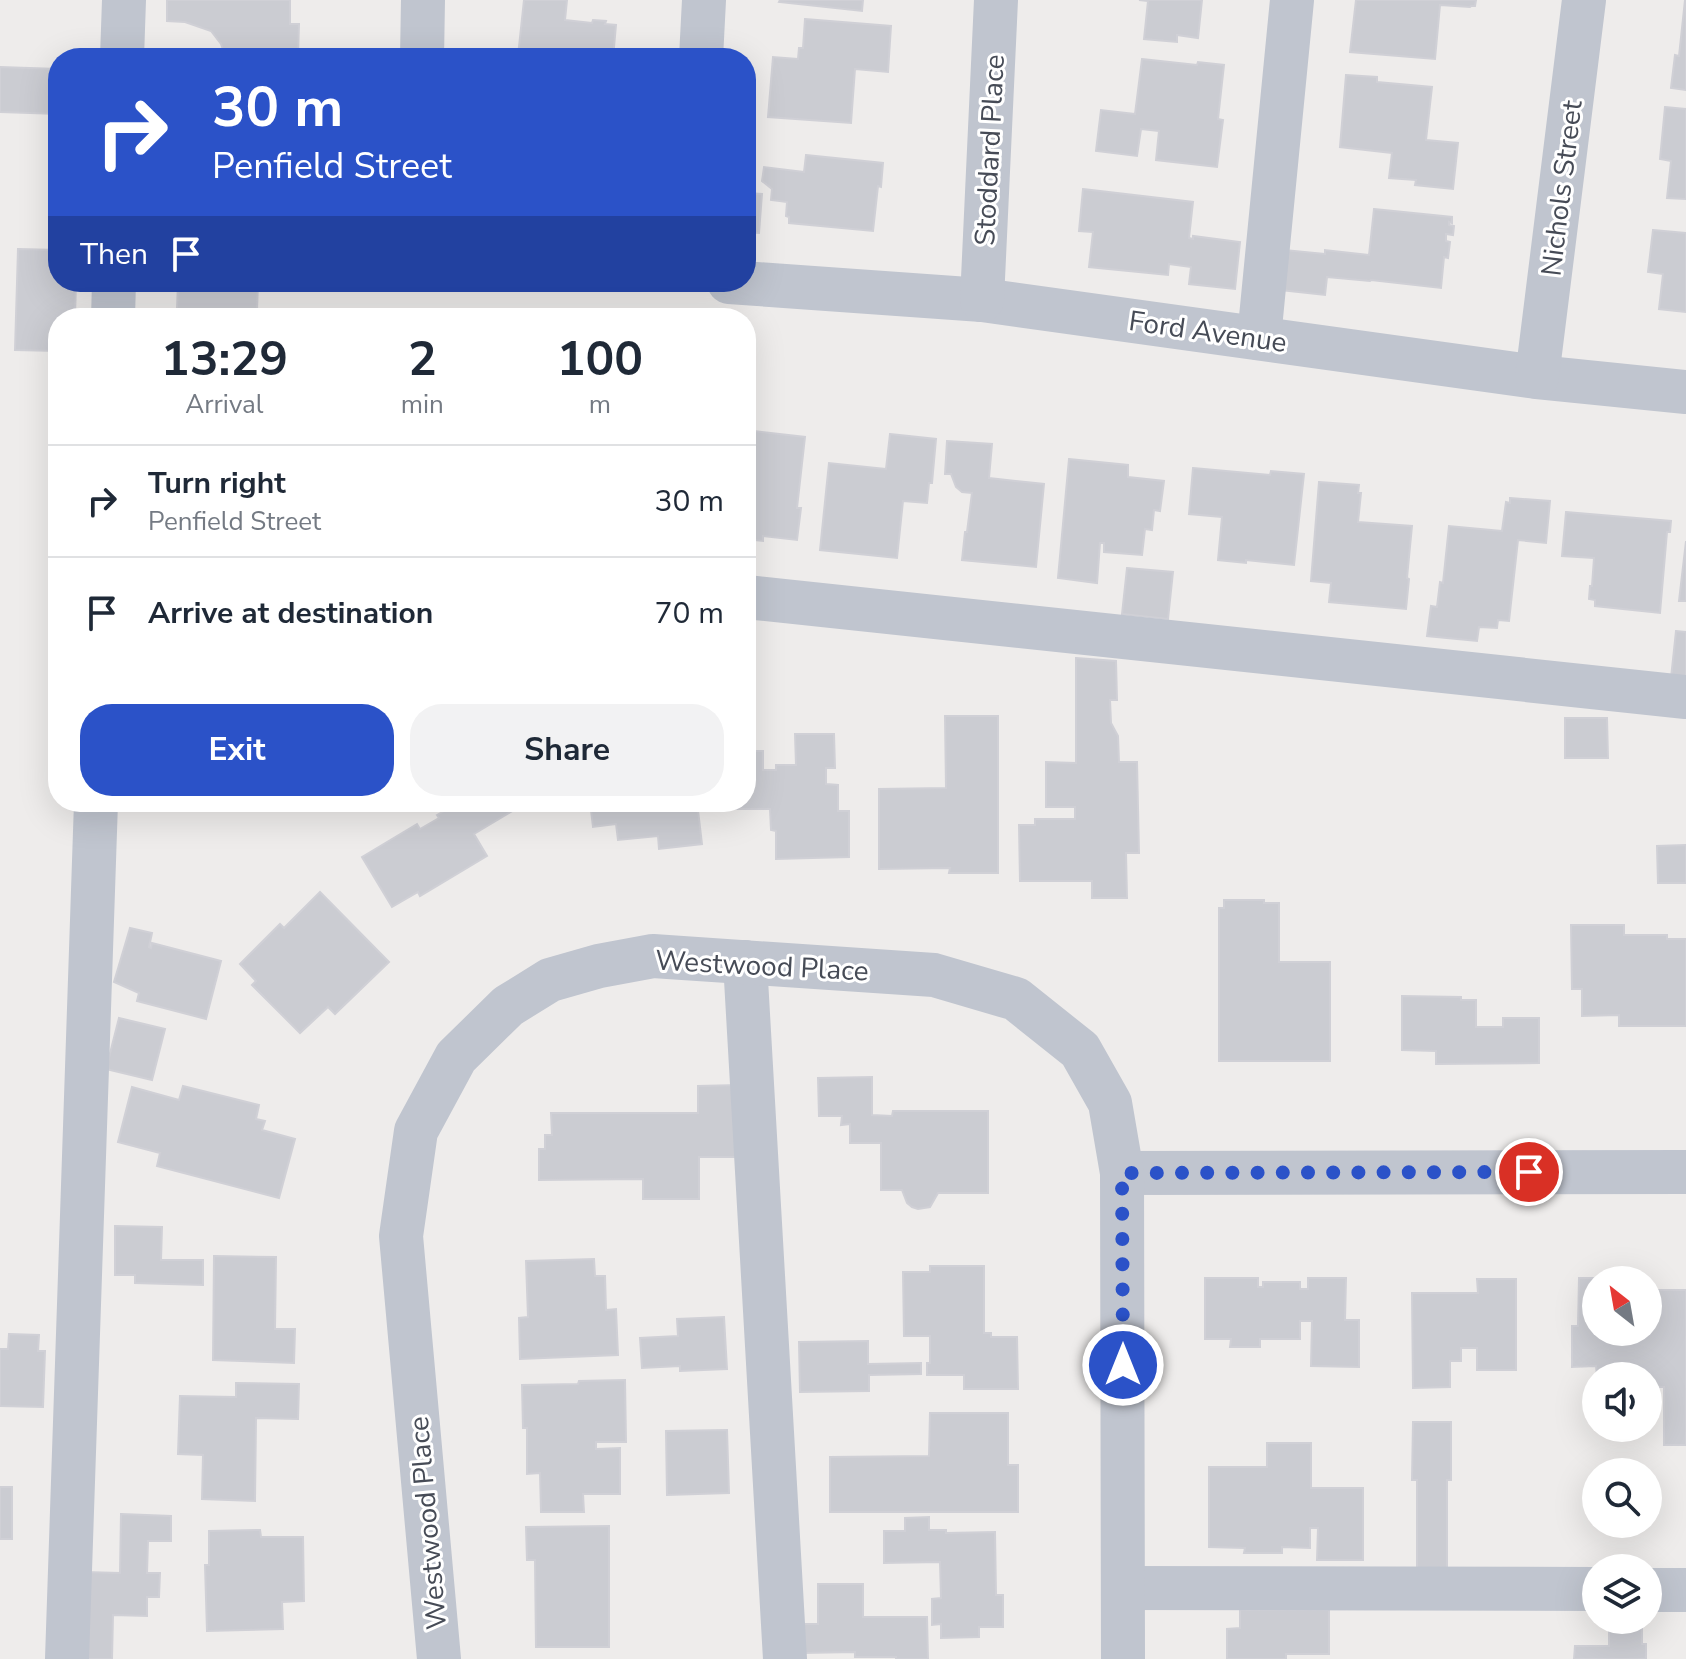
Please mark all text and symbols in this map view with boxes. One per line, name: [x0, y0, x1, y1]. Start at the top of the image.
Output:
street label: Stoddard Place: [966, 53, 1014, 247]
text: 30 m: [212, 69, 343, 146]
icon: right: [80, 80, 184, 184]
street label: Nichols Street: [1532, 98, 1592, 278]
text: Penfield Street: [212, 142, 452, 191]
icon: arrive: [164, 232, 208, 276]
text: Then: [80, 234, 148, 275]
street label: Ford Avenue: [1126, 302, 1289, 362]
text: 13:29: [161, 326, 288, 392]
text: 2: [408, 326, 437, 392]
text: 100: [557, 326, 643, 392]
text: Arrival: [185, 387, 264, 422]
text: min: [401, 387, 444, 422]
text: m: [589, 387, 611, 422]
text: Turn right: [148, 463, 286, 504]
icon: right: [80, 479, 124, 523]
text: 30 m: [655, 481, 724, 522]
text: Penfield Street: [148, 504, 321, 539]
icon: arrive: [80, 591, 124, 635]
text: Arrive at destination: [148, 593, 433, 634]
text: 70 m: [655, 593, 724, 634]
button: Exit: [80, 704, 394, 796]
button: Share: [410, 704, 724, 796]
street label: Westwood Place: [654, 941, 870, 991]
pin: [1495, 1138, 1563, 1206]
icon: arrive: [1507, 1150, 1551, 1194]
north arrow: [1582, 1266, 1662, 1346]
map controls: [1582, 1266, 1662, 1634]
position arrow: [1081, 1323, 1165, 1407]
button: sound: [1582, 1362, 1662, 1442]
street label: Westwood Place: [400, 1415, 456, 1631]
button: search: [1582, 1458, 1662, 1538]
button: layers: [1582, 1554, 1662, 1634]

